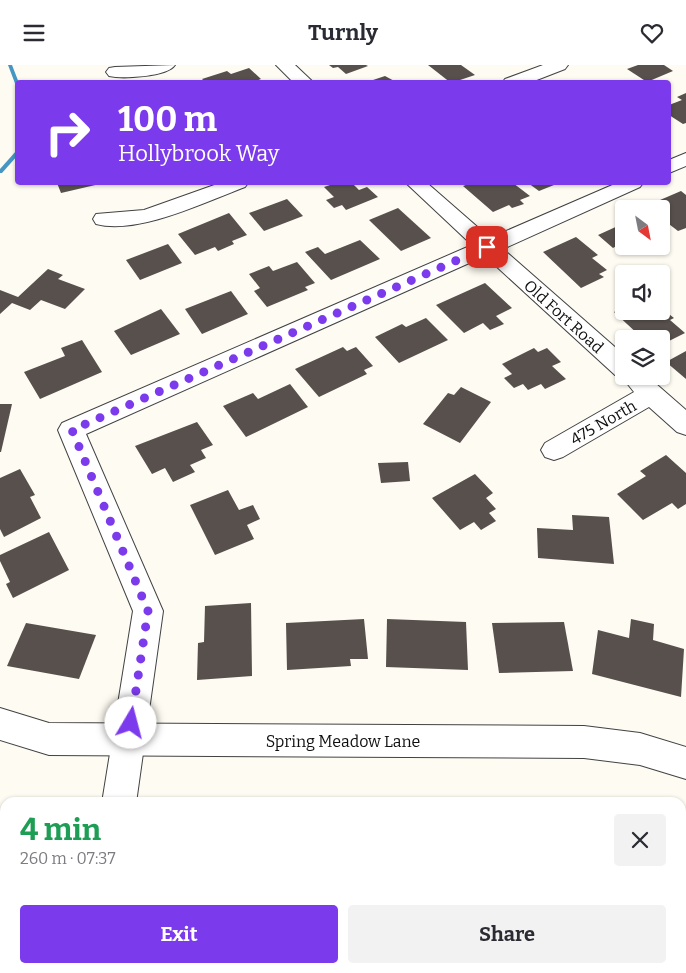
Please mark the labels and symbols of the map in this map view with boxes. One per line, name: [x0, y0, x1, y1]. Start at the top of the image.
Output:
north arrow: [615, 200, 670, 255]
pin: [466, 226, 508, 268]
street label: Old Fort Road: [520, 276, 608, 357]
street label: 475 North: [567, 396, 640, 449]
position arrow: [104, 696, 156, 748]
street label: Spring Meadow Lane: [266, 732, 420, 751]

